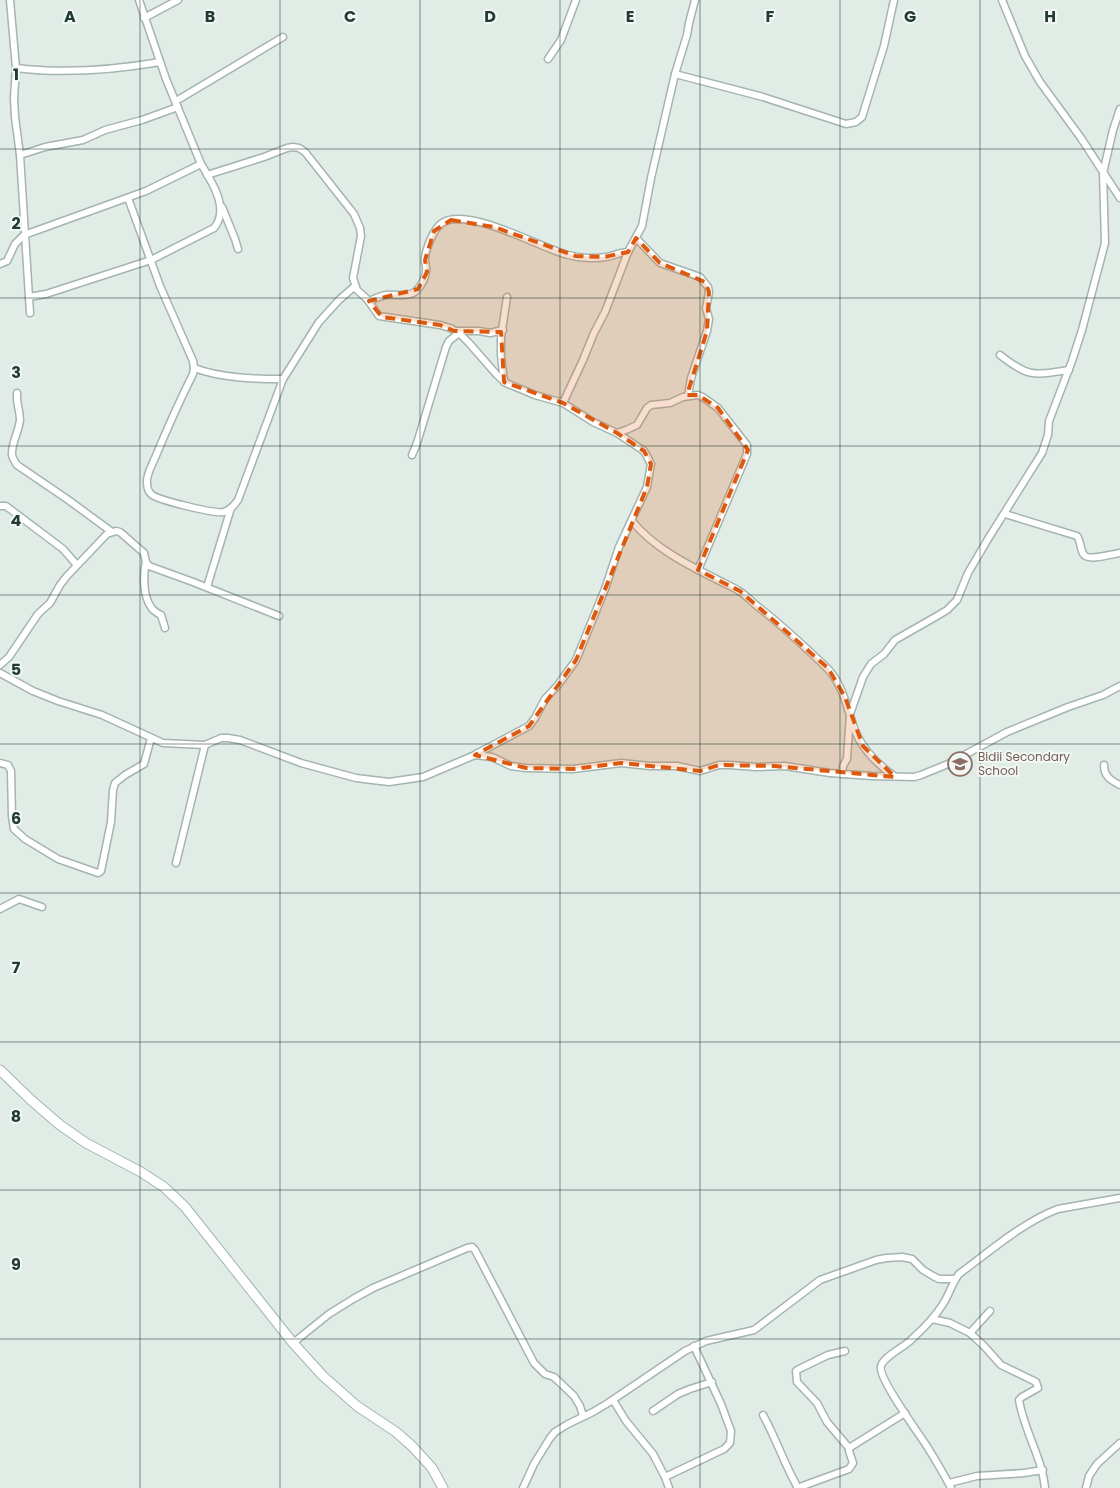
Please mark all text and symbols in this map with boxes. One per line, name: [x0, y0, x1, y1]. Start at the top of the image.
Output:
text: A: [64, 5, 76, 28]
text: B: [205, 5, 215, 28]
text: C: [344, 5, 356, 28]
text: D: [484, 5, 496, 28]
text: E: [626, 5, 634, 28]
text: F: [766, 5, 775, 28]
text: G: [904, 5, 916, 28]
text: H: [1044, 5, 1056, 28]
text: 1: [13, 63, 19, 86]
text: 2: [11, 212, 21, 235]
text: 3: [11, 361, 21, 384]
text: 4: [11, 509, 22, 532]
text: 5: [11, 658, 21, 681]
place label: Bidii Secondary School: [978, 748, 1070, 779]
school or university icon: Bidii Secondary School: [947, 751, 973, 777]
text: 6: [11, 807, 21, 830]
text: 7: [12, 956, 21, 979]
text: 8: [11, 1105, 21, 1128]
text: 9: [11, 1253, 21, 1276]

